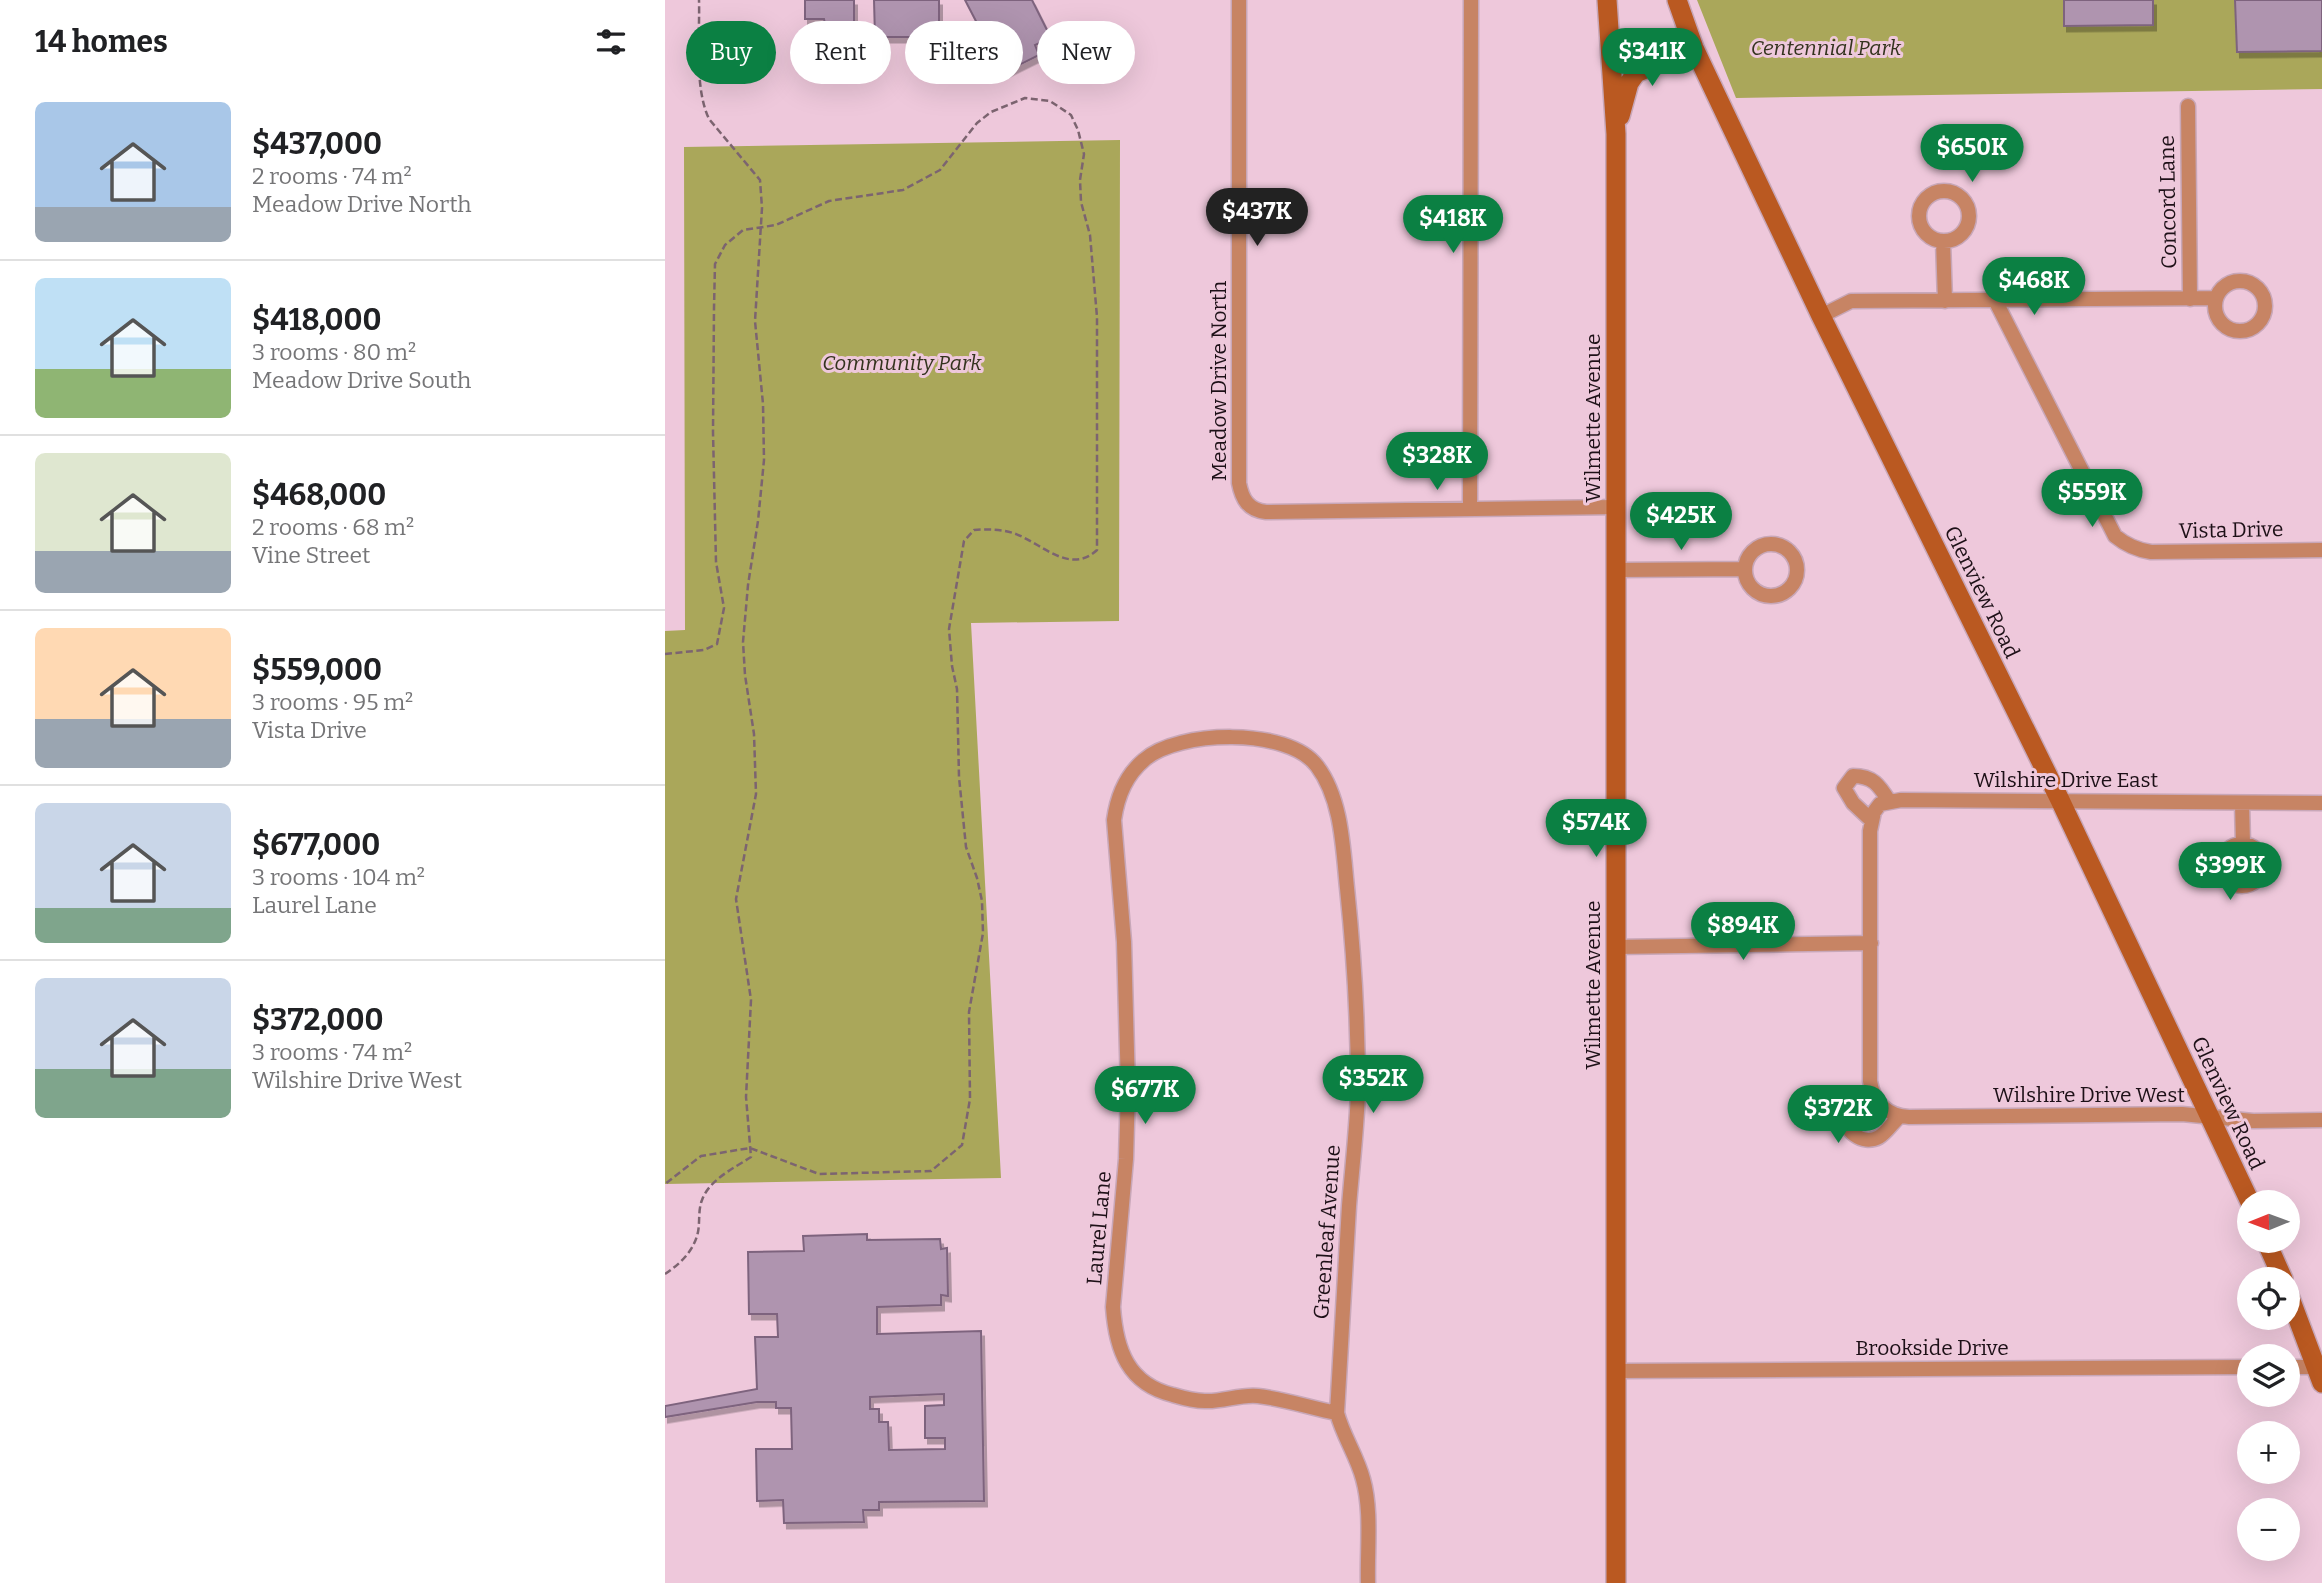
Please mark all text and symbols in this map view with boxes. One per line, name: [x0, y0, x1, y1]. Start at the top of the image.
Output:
chip: Buy: [686, 21, 776, 84]
chip: Rent: [790, 21, 891, 84]
chip: Filters: [905, 21, 1023, 84]
chip: New: [1037, 21, 1135, 84]
icon: filters: [592, 23, 630, 61]
text: 14 homes: [35, 24, 168, 60]
pin: $341K: [1603, 28, 1701, 88]
park label: Centennial Park: [1751, 35, 1902, 61]
text: $341K: [1618, 37, 1686, 65]
pin: $650K: [1923, 124, 2021, 184]
text: $437,000: [252, 126, 382, 162]
icon: home: [91, 130, 175, 214]
text: $650K: [1937, 133, 2007, 161]
street label: Concord Lane: [2154, 135, 2182, 269]
text: 2 rooms · 74 m²: [252, 162, 412, 190]
pin: $437K: [1208, 188, 1306, 248]
text: Meadow Drive North: [252, 190, 472, 218]
pin: $418K: [1404, 196, 1502, 255]
text: $437K: [1222, 197, 1292, 225]
text: $418K: [1419, 204, 1487, 232]
pin: $468K: [1985, 258, 2083, 317]
text: $468K: [1998, 266, 2070, 294]
street label: Meadow Drive North: [1206, 281, 1232, 481]
text: $418,000: [252, 302, 382, 338]
icon: home: [91, 306, 175, 390]
street label: Wilmette Avenue: [1580, 334, 1606, 502]
text: 3 rooms · 80 m²: [252, 338, 416, 366]
park label: Community Park: [822, 350, 982, 376]
text: Meadow Drive South: [252, 366, 471, 394]
pin: $328K: [1388, 433, 1486, 492]
text: $328K: [1402, 441, 1472, 469]
pin: $559K: [2043, 470, 2141, 529]
text: $468,000: [252, 477, 386, 513]
text: $559K: [2058, 478, 2127, 506]
icon: home: [91, 481, 175, 565]
pin: $425K: [1632, 492, 1730, 552]
text: $425K: [1646, 501, 1716, 529]
text: 2 rooms · 68 m²: [252, 513, 414, 541]
street label: Vista Drive: [2178, 516, 2284, 544]
street label: Glenview Road: [1939, 522, 2025, 662]
text: Vine Street: [252, 541, 370, 569]
text: $559,000: [252, 652, 382, 688]
icon: home: [91, 656, 175, 740]
text: 3 rooms · 95 m²: [252, 688, 413, 716]
text: Vista Drive: [252, 716, 367, 744]
street label: Wilshire Drive East: [1974, 767, 2159, 793]
pin: $574K: [1547, 800, 1645, 859]
text: $574K: [1562, 808, 1630, 836]
text: $677,000: [252, 827, 380, 863]
icon: home: [91, 831, 175, 915]
pin: $399K: [2181, 842, 2279, 902]
text: $399K: [2195, 851, 2265, 879]
text: 3 rooms · 104 m²: [252, 863, 425, 891]
text: Laurel Lane: [252, 891, 377, 919]
street label: Wilmette Avenue: [1580, 901, 1606, 1069]
pin: $894K: [1694, 902, 1792, 962]
text: $894K: [1707, 911, 1779, 939]
text: $372,000: [252, 1002, 384, 1038]
icon: home: [91, 1006, 175, 1090]
street label: Glenview Road: [2186, 1032, 2270, 1174]
text: 3 rooms · 74 m²: [252, 1038, 412, 1066]
pin: $352K: [1324, 1056, 1422, 1115]
text: $352K: [1339, 1064, 1407, 1092]
text: Wilshire Drive West: [252, 1066, 462, 1094]
pin: $677K: [1096, 1066, 1194, 1126]
text: $677K: [1111, 1075, 1179, 1103]
street label: Wilshire Drive West: [1993, 1082, 2185, 1108]
pin: $372K: [1789, 1086, 1887, 1145]
text: $372K: [1804, 1094, 1872, 1122]
street label: Greenleaf Avenue: [1308, 1144, 1346, 1320]
street label: Laurel Lane: [1081, 1170, 1117, 1286]
north arrow: [2237, 1190, 2299, 1253]
map controls: [2237, 1190, 2300, 1561]
button: locate: [2237, 1267, 2300, 1330]
street label: Brookside Drive: [1855, 1335, 2009, 1361]
button: layers: [2237, 1344, 2300, 1407]
button: +: [2237, 1421, 2300, 1484]
button: −: [2237, 1498, 2300, 1561]

